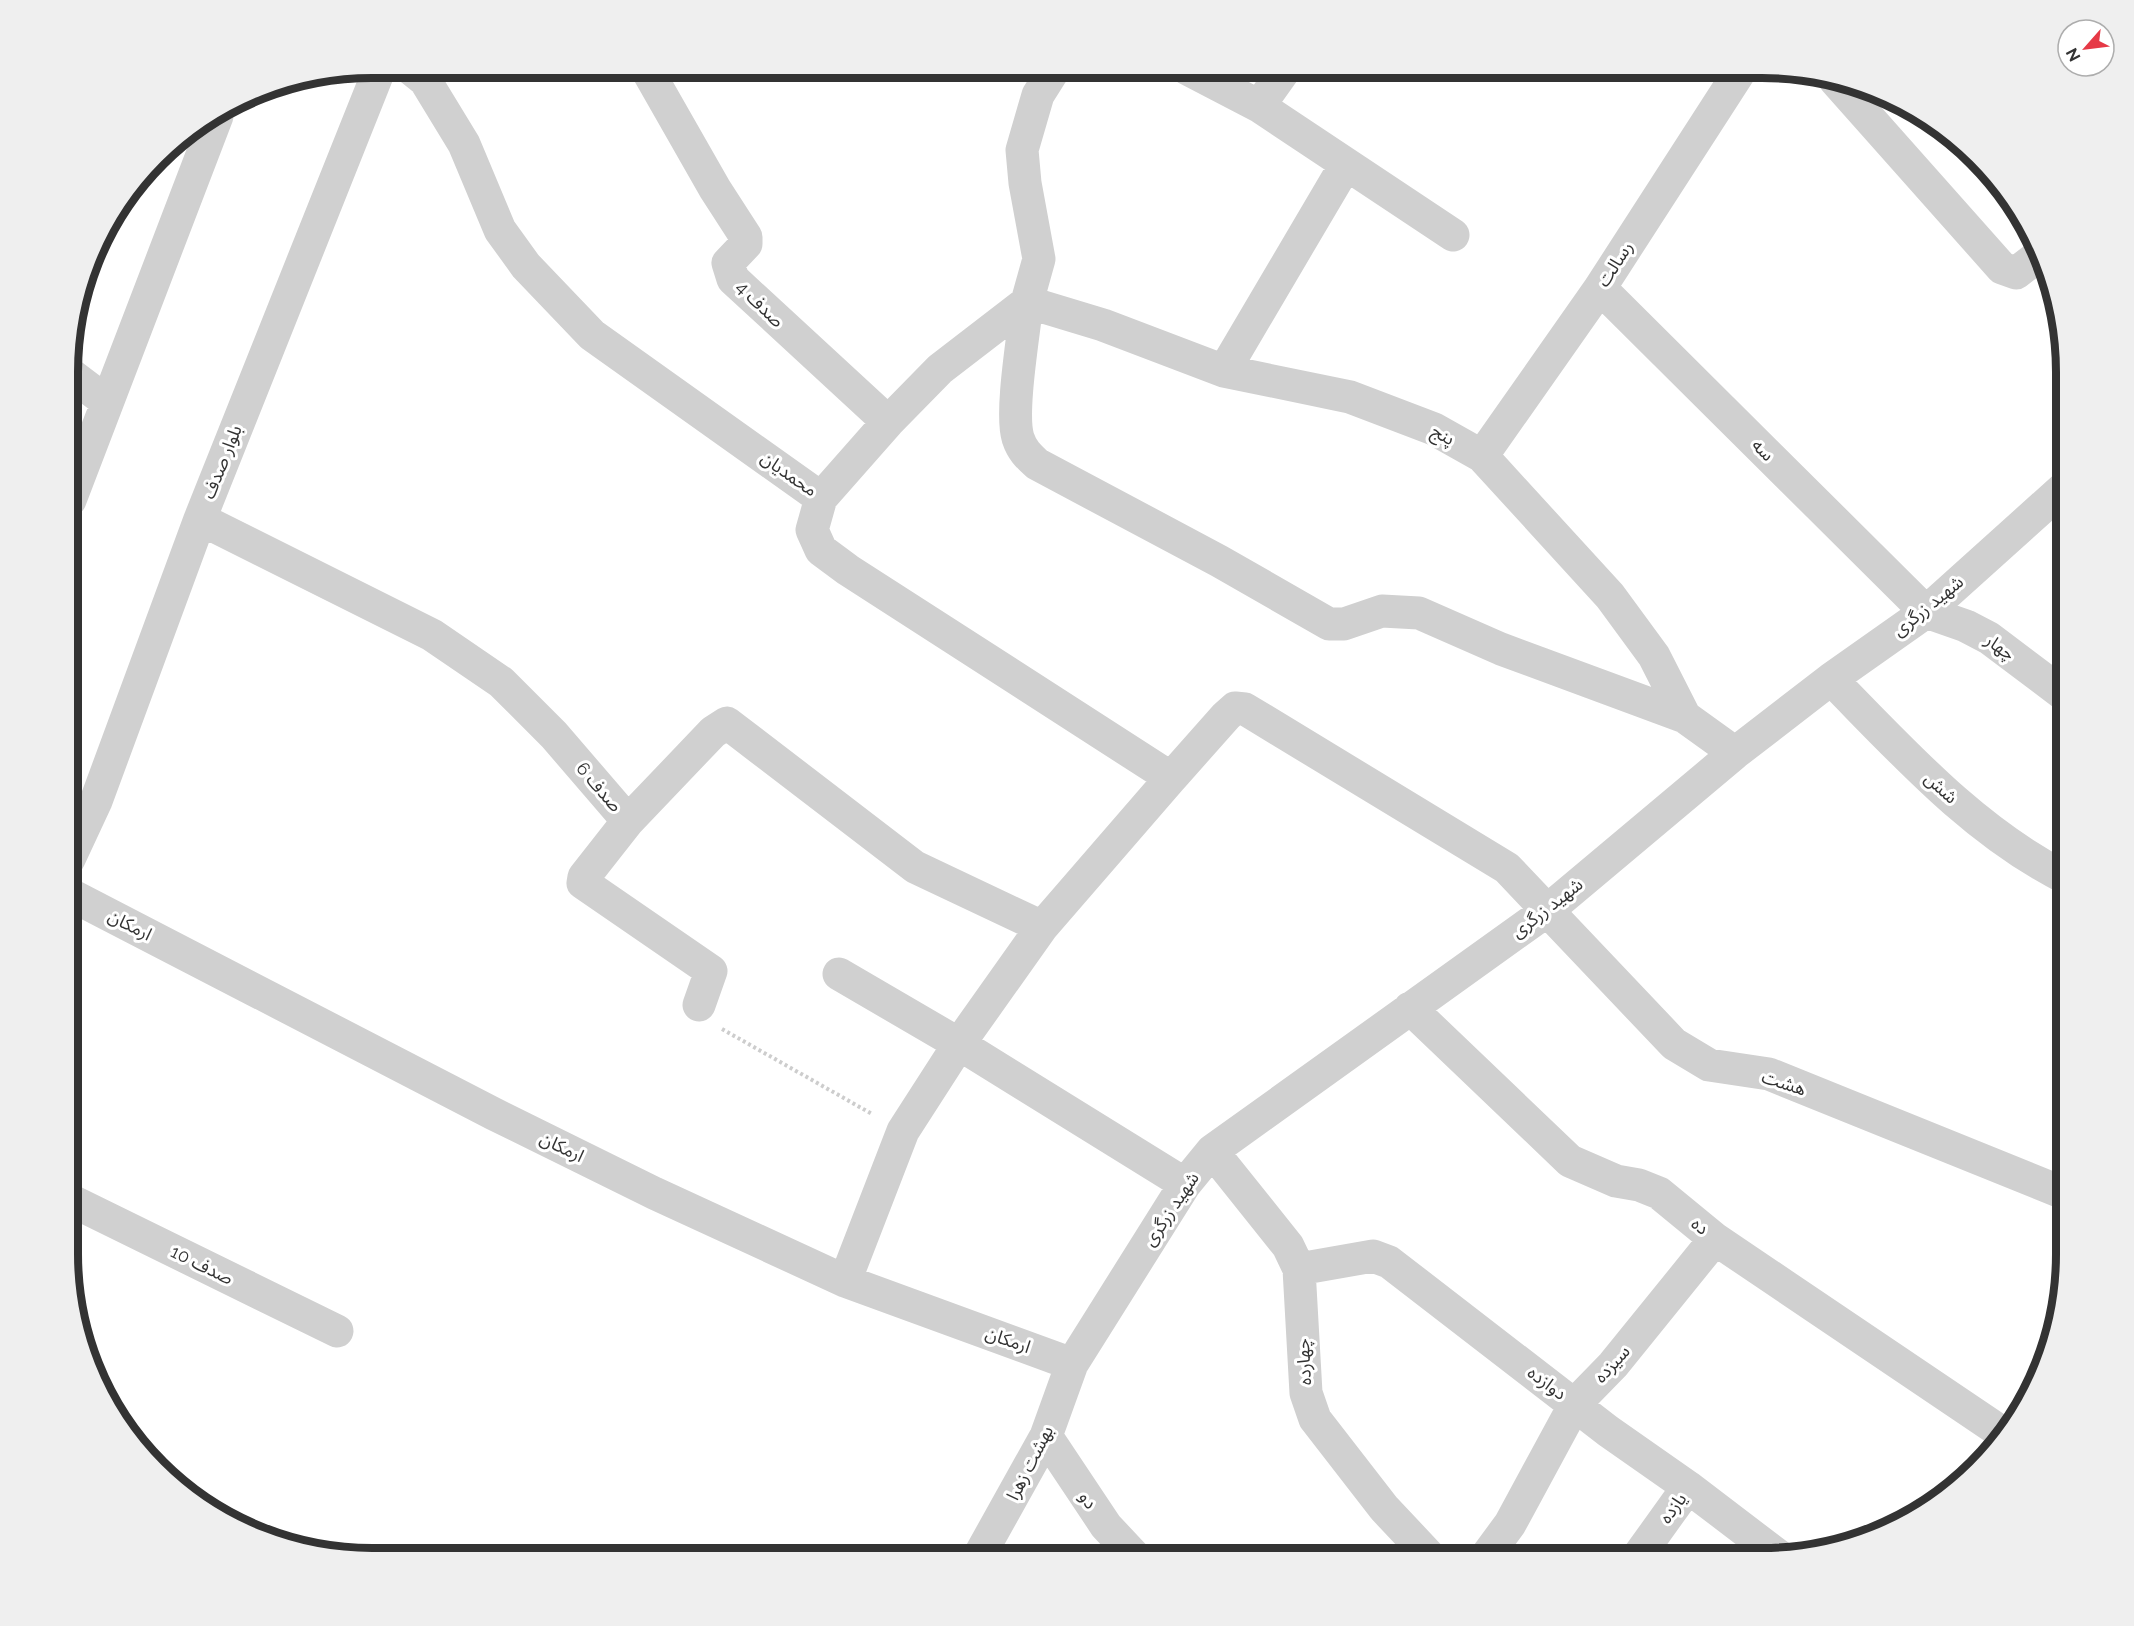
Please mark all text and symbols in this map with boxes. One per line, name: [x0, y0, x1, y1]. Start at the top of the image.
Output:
north arrow: [2056, 18, 2116, 78]
text: N: [2062, 45, 2084, 65]
street label: رسالت: [1592, 237, 1638, 291]
street label: صدف 4: [732, 276, 788, 331]
street label: پنج: [1427, 420, 1458, 452]
street label: بلوار صدف: [197, 422, 247, 502]
street label: سه: [1748, 434, 1779, 465]
street label: محمدیان: [757, 447, 821, 501]
street label: شهید زرگری: [1888, 571, 1968, 641]
street label: چهار: [1980, 628, 2019, 665]
street label: صدف 6: [572, 758, 627, 816]
street label: شش: [1920, 767, 1962, 809]
street label: شهید زرگری: [1507, 873, 1587, 943]
street label: ارمکان: [104, 905, 156, 945]
street label: هشت: [1759, 1066, 1809, 1100]
street label: ارمکان: [536, 1127, 588, 1167]
street label: شهید زرگری: [1138, 1168, 1204, 1250]
street label: ده: [1688, 1212, 1713, 1239]
street label: صدف 10: [168, 1240, 237, 1289]
street label: ارمکان: [982, 1322, 1034, 1358]
street label: چهارده: [1292, 1338, 1316, 1386]
street label: سیزده: [1589, 1341, 1635, 1387]
street label: دوازده: [1523, 1361, 1571, 1405]
street label: بهشت زهرا: [1002, 1422, 1058, 1504]
street label: دو: [1075, 1487, 1102, 1512]
street label: یازده: [1655, 1488, 1691, 1528]

